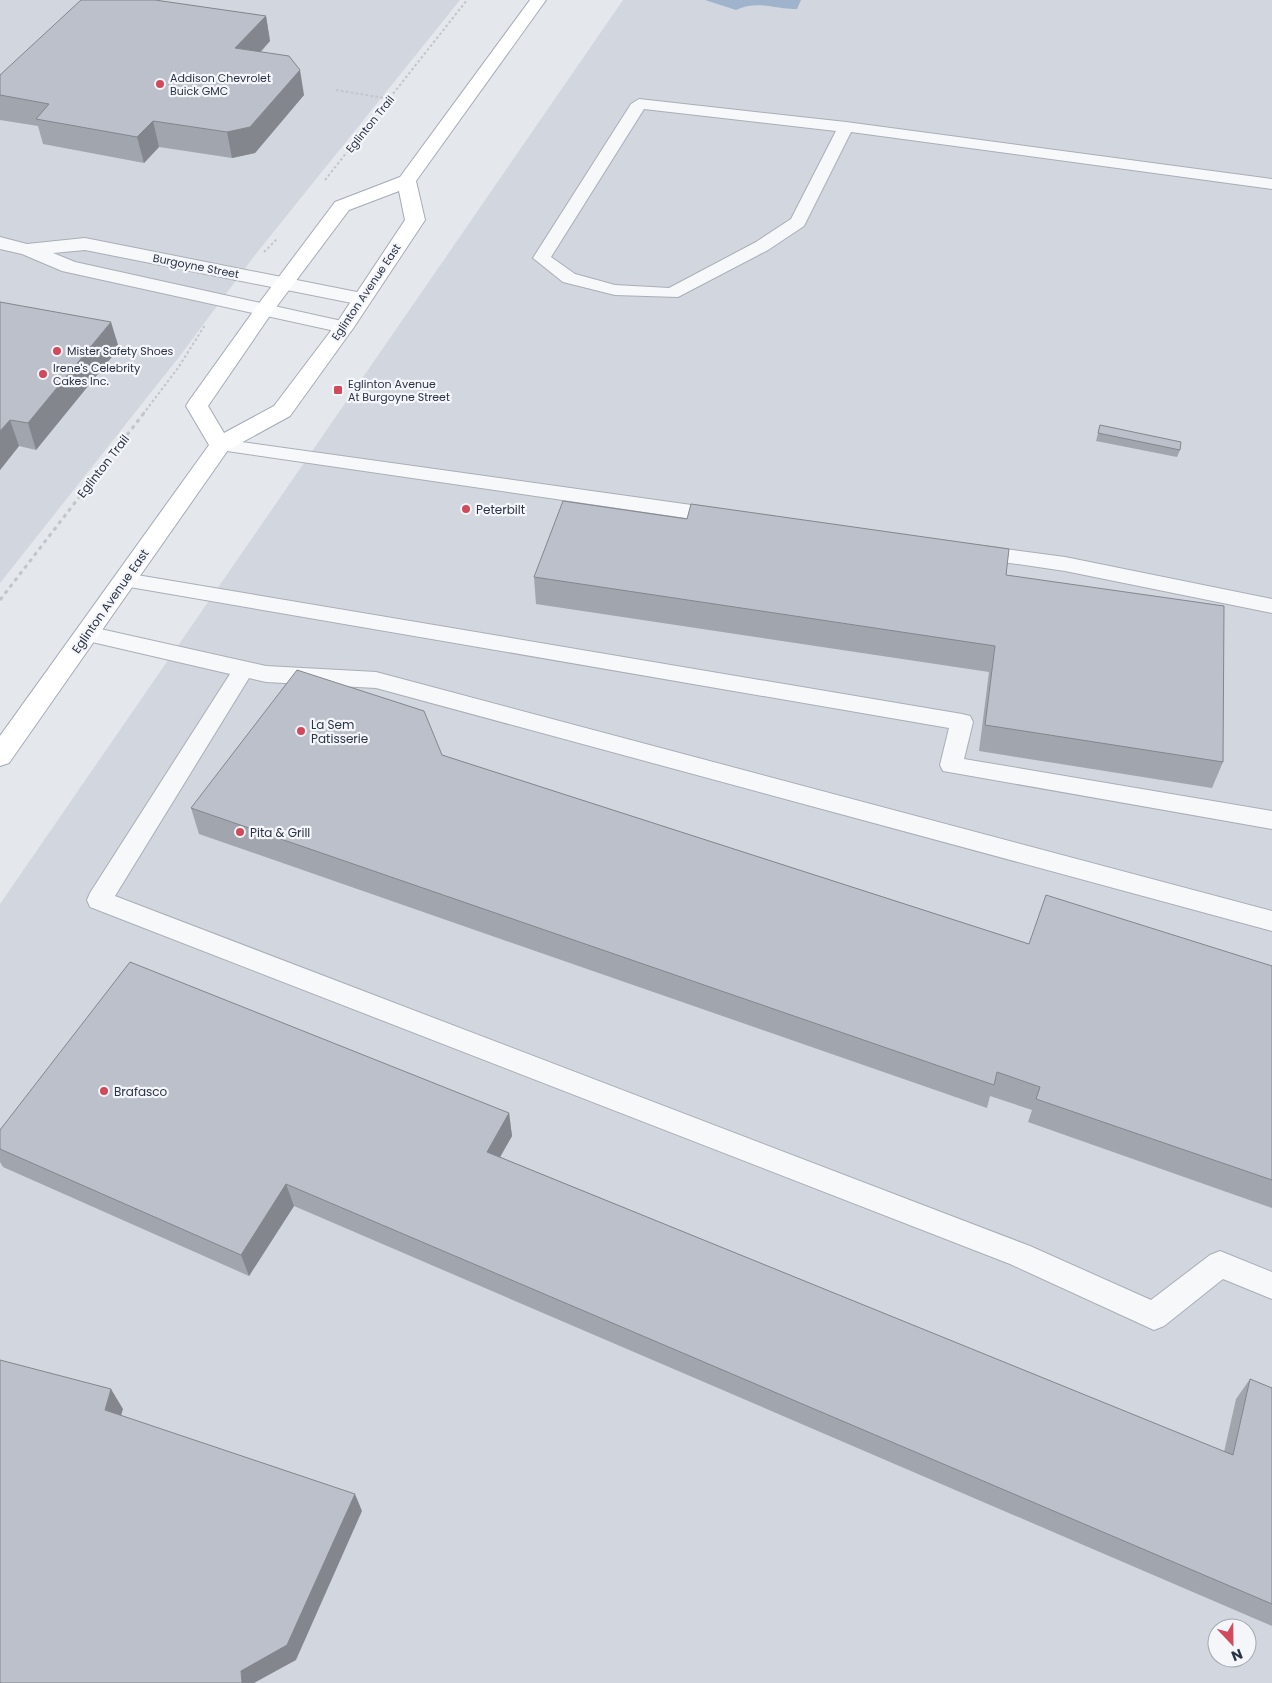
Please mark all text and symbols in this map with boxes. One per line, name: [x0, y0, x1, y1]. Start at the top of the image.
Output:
place label: Addison Chevrolet Buick GMC: [170, 70, 271, 99]
marker: Addison Chevrolet Buick GMC: [154, 78, 166, 90]
street label: Eglinton Trail: [342, 92, 398, 156]
street label: Eglinton Avenue East: [328, 240, 404, 344]
street label: Burgoyne Street: [151, 250, 241, 282]
place label: Mister Safety Shoes: [67, 343, 174, 359]
marker: Mister Safety Shoes: [51, 345, 63, 357]
place label: Irene's Celebrity Cakes Inc.: [53, 360, 141, 389]
marker: Irene's Celebrity Cakes Inc.: [37, 368, 49, 380]
place label: Eglinton Avenue At Burgoyne Street: [348, 376, 450, 405]
marker: Eglinton Avenue At Burgoyne Street: [332, 384, 344, 396]
street label: Eglinton Trail: [73, 431, 133, 501]
place label: Peterbilt: [476, 501, 525, 518]
marker: Peterbilt: [460, 503, 472, 515]
street label: Eglinton Avenue East: [67, 545, 153, 657]
place label: La Sem Patisserie: [311, 716, 368, 747]
marker: La Sem Patisserie: [295, 725, 307, 737]
place label: Pita & Grill: [250, 824, 310, 841]
marker: Pita & Grill: [234, 826, 246, 838]
place label: Brafasco: [114, 1083, 168, 1100]
marker: Brafasco: [98, 1085, 110, 1097]
north arrow: [1207, 1618, 1257, 1668]
text: N: [1228, 1644, 1245, 1666]

